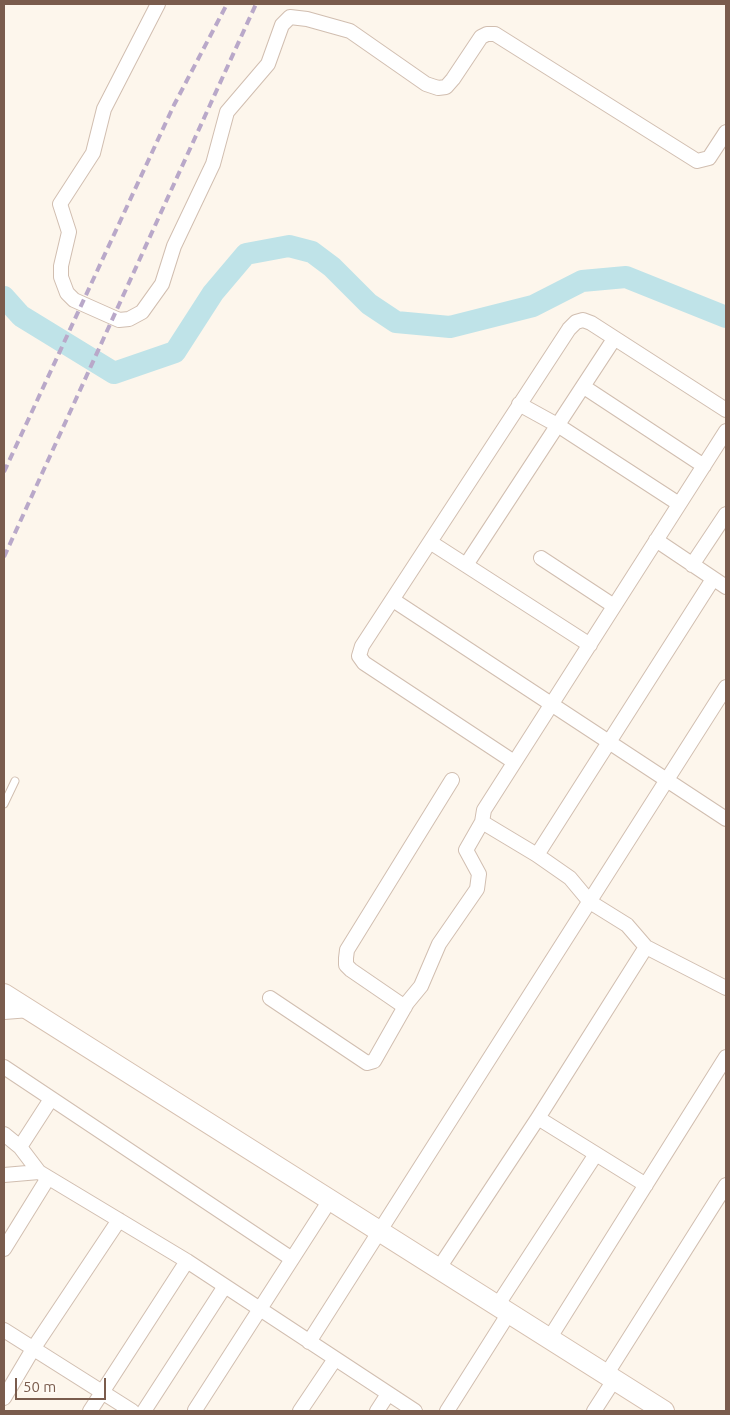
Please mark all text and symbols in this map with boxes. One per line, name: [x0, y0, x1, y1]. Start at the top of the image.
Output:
scale bar: [18, 1368, 109, 1400]
text: 50 m: [23, 1378, 56, 1395]

